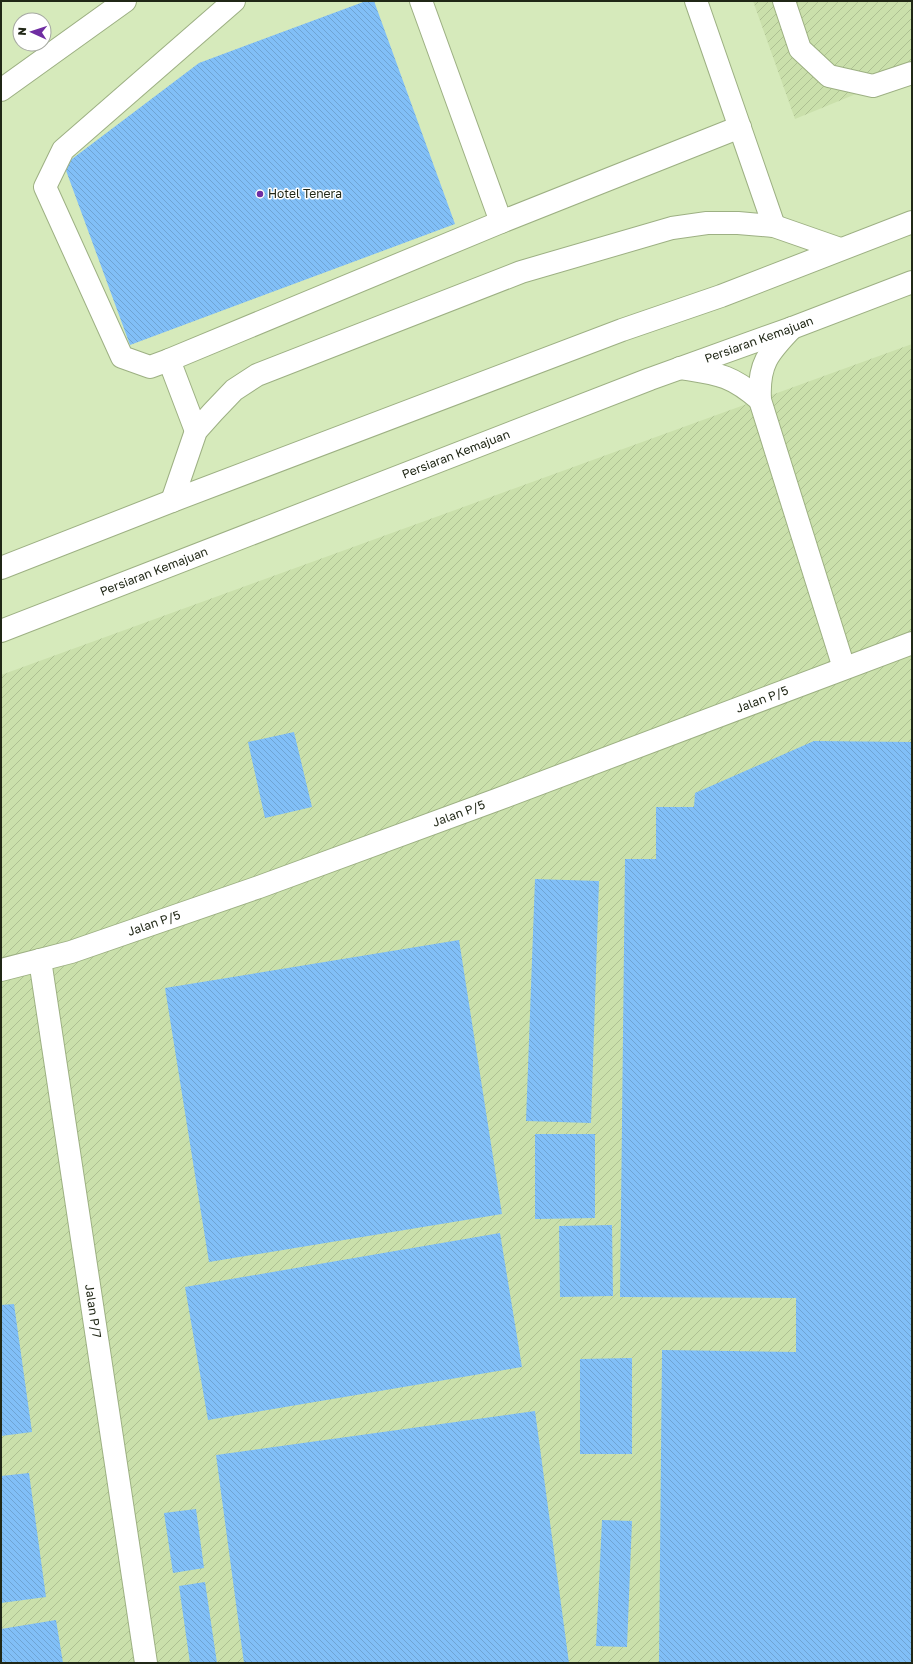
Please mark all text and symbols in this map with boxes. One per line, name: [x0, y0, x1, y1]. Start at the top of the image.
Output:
north arrow: [12, 12, 52, 52]
text: N: [15, 27, 28, 36]
place label: Hotel Tenera: [268, 186, 342, 201]
marker: Hotel Tenera: [255, 189, 265, 199]
street label: Persiaran Kemajuan: [702, 313, 815, 366]
street label: Persiaran Kemajuan: [400, 426, 512, 482]
street label: Persiaran Kemajuan: [98, 543, 210, 599]
street label: Jalan P/5: [733, 682, 790, 716]
street label: Jalan P/5: [430, 797, 487, 830]
street label: Jalan P/5: [125, 907, 182, 939]
street label: Jalan P/7: [82, 1283, 105, 1339]

